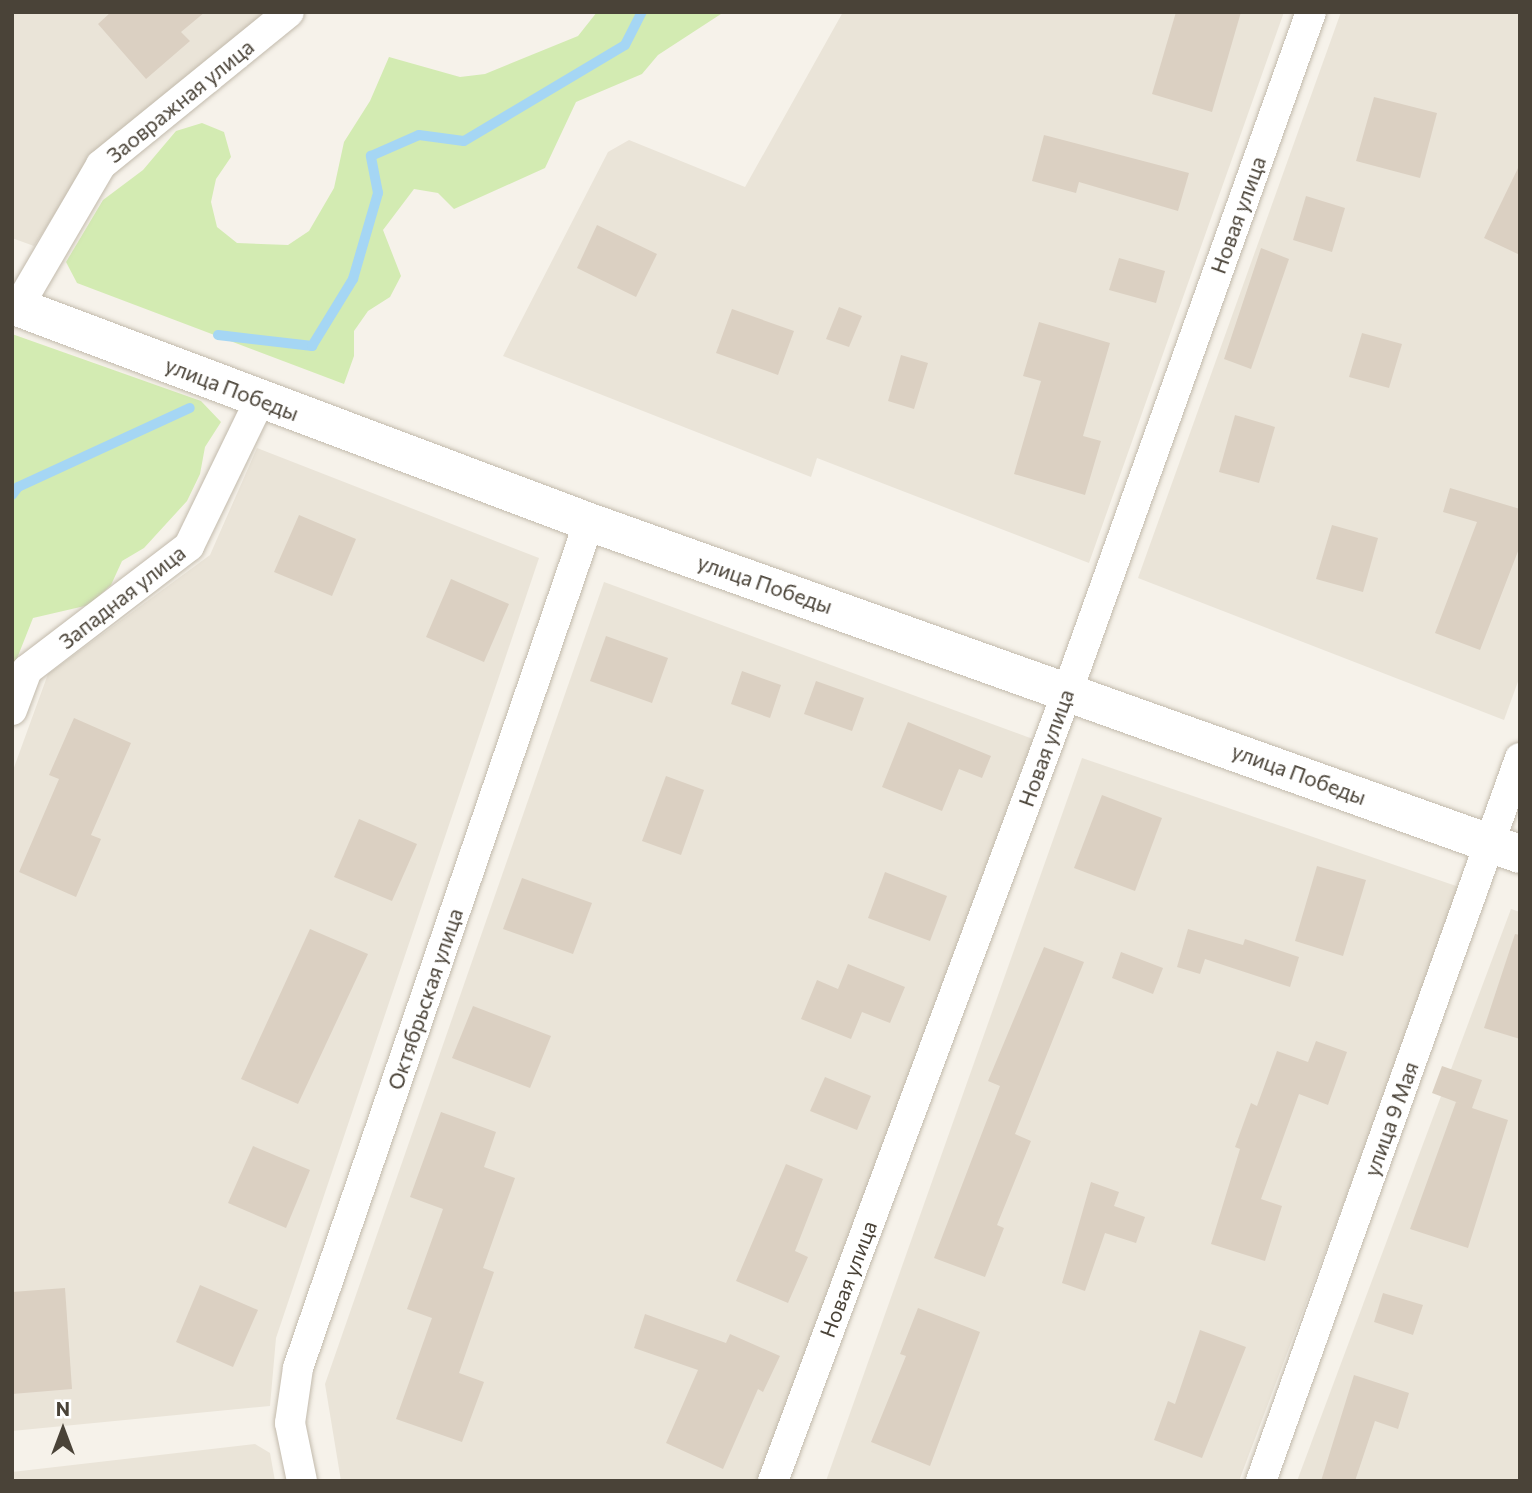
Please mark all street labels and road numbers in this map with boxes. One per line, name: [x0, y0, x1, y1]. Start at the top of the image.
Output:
street label: Заовражная улица: [101, 34, 259, 168]
street label: Новая улица: [1205, 153, 1271, 277]
street label: улица Победы: [162, 352, 302, 426]
street label: Западная улица: [54, 540, 190, 654]
street label: улица Победы: [694, 549, 836, 619]
street label: Новая улица: [1013, 686, 1079, 810]
street label: улица Победы: [1228, 738, 1370, 810]
street label: Октябрьская улица: [382, 905, 468, 1093]
street label: улица 9 Мая: [1359, 1058, 1423, 1180]
street label: Новая улица: [814, 1217, 882, 1341]

